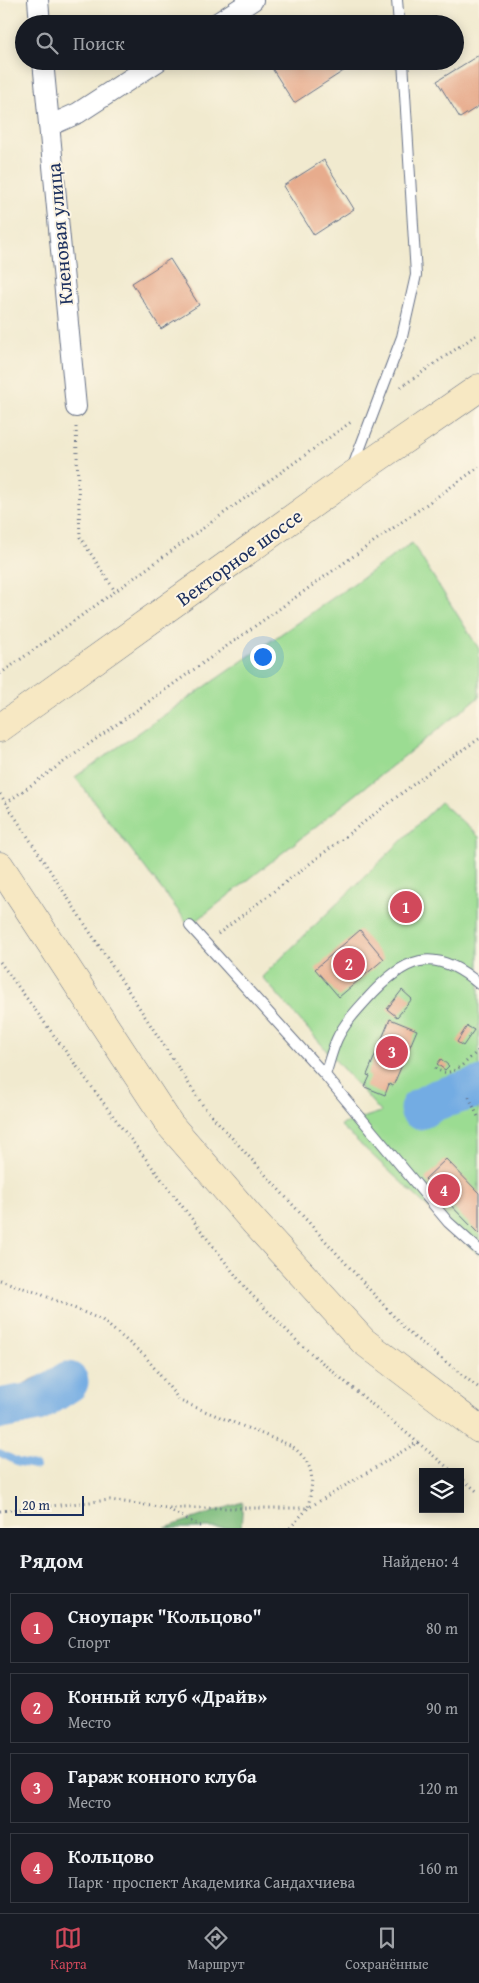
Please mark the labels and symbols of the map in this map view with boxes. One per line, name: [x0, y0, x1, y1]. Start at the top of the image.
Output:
street label: Кленовая улица: [38, 161, 80, 306]
street label: Векторное шоссе: [170, 501, 308, 613]
your location: [250, 644, 276, 670]
pin: 1: [390, 888, 422, 926]
pin: 2: [333, 945, 365, 983]
pin: 3: [376, 1033, 408, 1071]
pin: 4: [428, 1171, 460, 1209]
scale bar: [15, 1493, 84, 1516]

